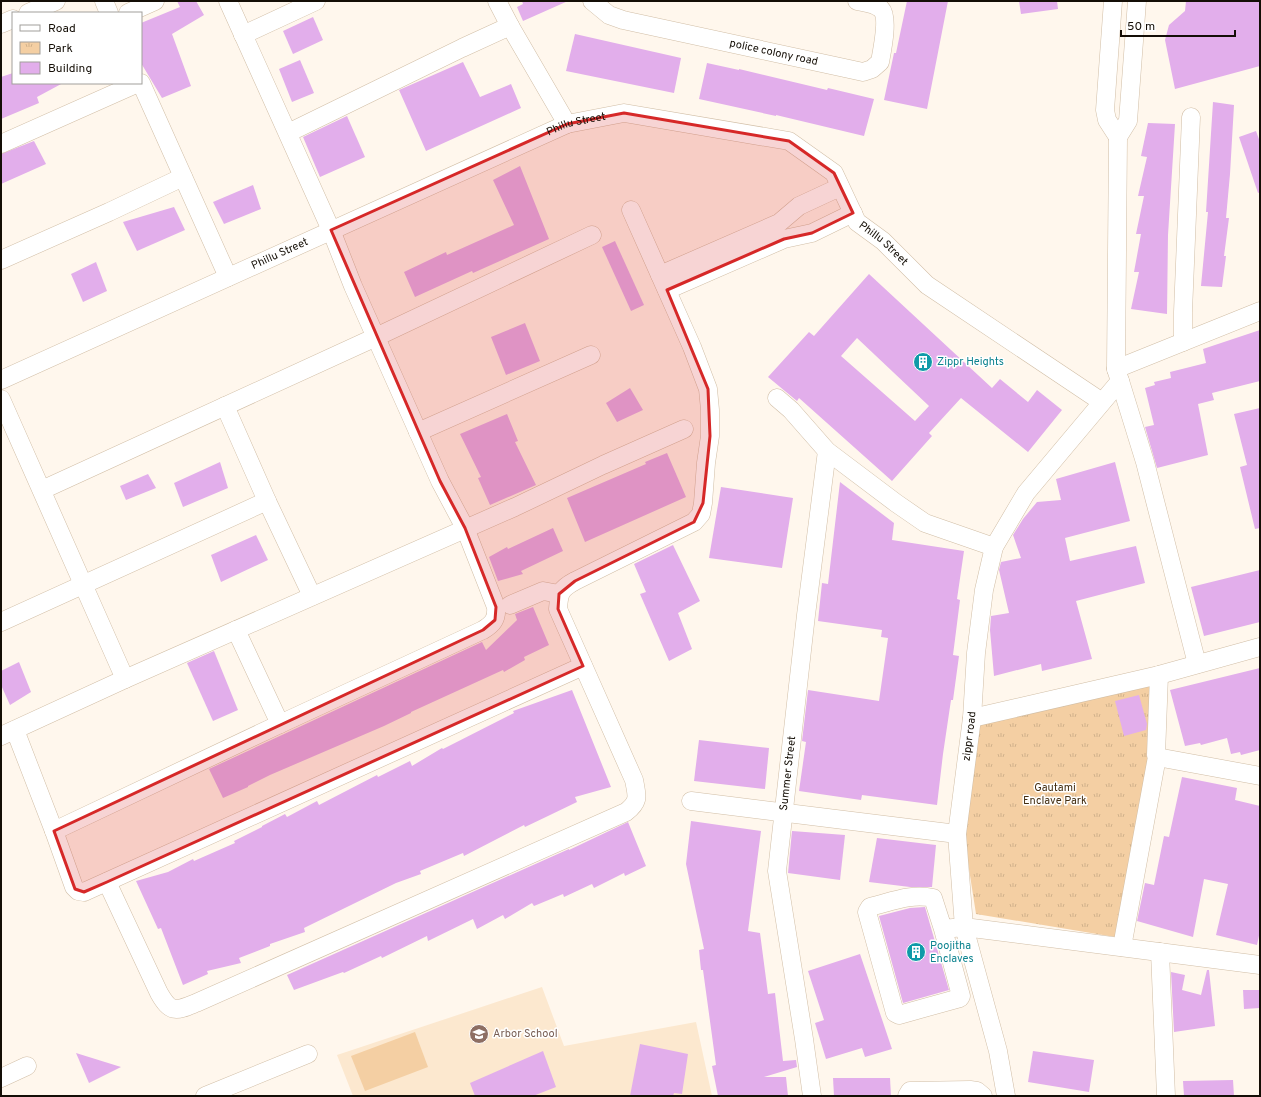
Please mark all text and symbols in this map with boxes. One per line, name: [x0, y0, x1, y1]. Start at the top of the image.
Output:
legend: [12, 12, 142, 84]
scale bar: [1121, 12, 1235, 38]
text: 50 m: [1127, 19, 1155, 35]
text: Road: [48, 21, 76, 37]
street label: police colony road: [728, 36, 819, 69]
text: Park: [48, 41, 73, 57]
text: Building: [48, 61, 92, 77]
street label: Phillu Street: [544, 110, 607, 139]
street label: Phillu Street: [856, 218, 911, 269]
street label: Phillu Street: [249, 235, 310, 273]
building icon: Zippr Heights: [912, 351, 934, 373]
place label: Zippr Heights: [937, 355, 1004, 369]
street label: zippr road: [959, 711, 979, 762]
street label: Summer Street: [777, 735, 799, 811]
park label: Gautami Enclave Park: [1023, 781, 1087, 808]
place label: Poojitha Enclaves: [930, 939, 974, 966]
building icon: Poojitha Enclaves: [905, 941, 927, 963]
school or university icon: Arbor School: [468, 1023, 490, 1045]
place label: Arbor School: [493, 1027, 558, 1041]

